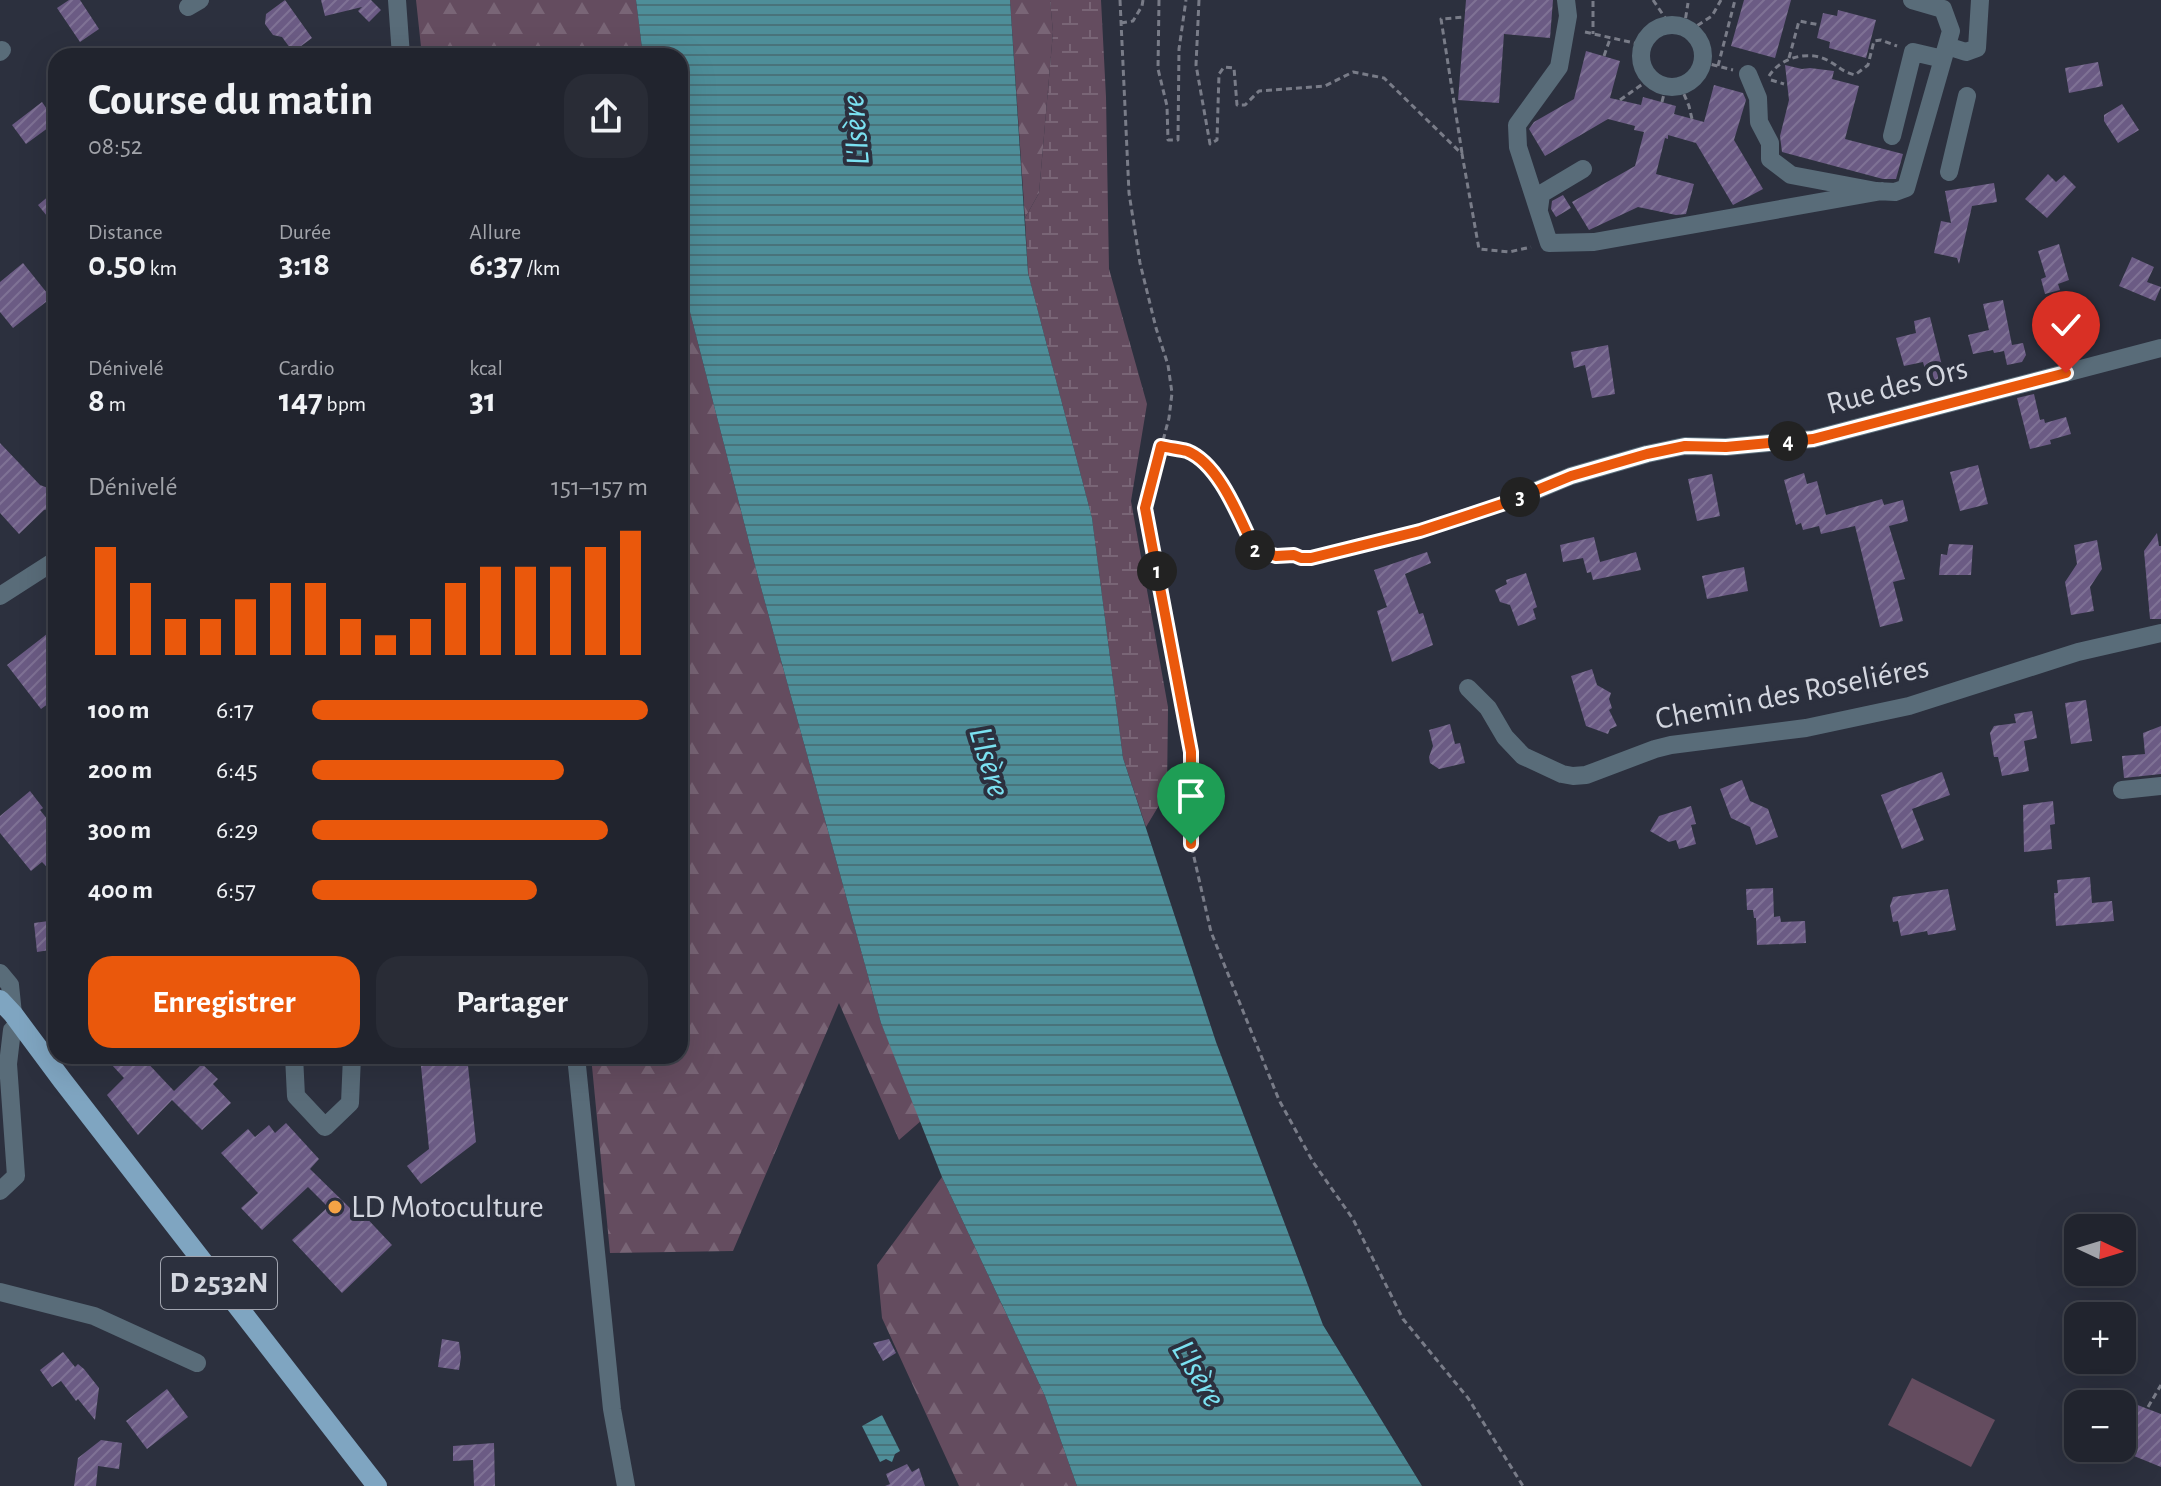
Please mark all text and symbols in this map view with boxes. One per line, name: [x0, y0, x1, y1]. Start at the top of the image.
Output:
button: share: [564, 74, 648, 158]
text: Course du matin: [88, 79, 373, 123]
water label: L'Isère: [836, 93, 876, 167]
text: 08:52: [88, 133, 143, 159]
text: Distance: [88, 221, 163, 243]
text: Durée: [279, 221, 331, 243]
text: Allure: [469, 221, 521, 243]
text: 0.50: [88, 248, 146, 282]
text: 3:18: [279, 248, 330, 282]
text: 6:37: [469, 248, 523, 282]
text: km: [146, 257, 177, 279]
text: /km: [523, 257, 560, 279]
pin: [2032, 291, 2100, 373]
icon: check: [2044, 303, 2088, 347]
street label: Rue des Ors: [1823, 352, 1971, 420]
text: Dénivelé: [88, 357, 164, 379]
text: Cardio: [279, 357, 335, 379]
text: kcal: [469, 357, 503, 379]
text: 8: [88, 384, 105, 418]
text: 147: [279, 384, 323, 418]
text: 31: [469, 384, 496, 418]
text: m: [105, 393, 126, 415]
text: bpm: [323, 393, 366, 415]
pin: 4: [1768, 421, 1808, 461]
text: 4: [1782, 430, 1794, 452]
text: Dénivelé: [88, 474, 178, 500]
text: 151–157 m: [551, 474, 648, 500]
pin: 3: [1500, 477, 1540, 517]
text: 3: [1515, 486, 1525, 508]
pin: 2: [1235, 530, 1275, 570]
text: 2: [1250, 539, 1260, 561]
pin: 1: [1137, 551, 1177, 591]
text: 1: [1153, 560, 1161, 582]
street label: Chemin des Roseliéres: [1653, 651, 1931, 735]
text: 100 m: [88, 697, 149, 723]
text: 6:17: [216, 697, 254, 723]
water label: L'Isère: [962, 723, 1016, 801]
text: 200 m: [88, 757, 152, 783]
text: 6:45: [216, 757, 258, 783]
pin: [1157, 762, 1225, 844]
icon: arrive: [1169, 774, 1213, 818]
text: 300 m: [88, 817, 151, 843]
text: 6:29: [216, 817, 258, 843]
text: 400 m: [88, 877, 153, 903]
text: 6:57: [216, 877, 256, 903]
button: Enregistrer: [88, 956, 360, 1048]
button: Partager: [376, 956, 648, 1048]
place label: LD Motoculture: [351, 1191, 544, 1223]
marker: LD Motoculture: [326, 1198, 344, 1216]
north arrow: [2064, 1214, 2136, 1286]
map controls: [2064, 1214, 2136, 1462]
road number: D 2532N: [161, 1257, 277, 1309]
button: +: [2064, 1302, 2136, 1374]
water label: L'Isère: [1165, 1335, 1231, 1413]
button: −: [2064, 1390, 2136, 1462]

